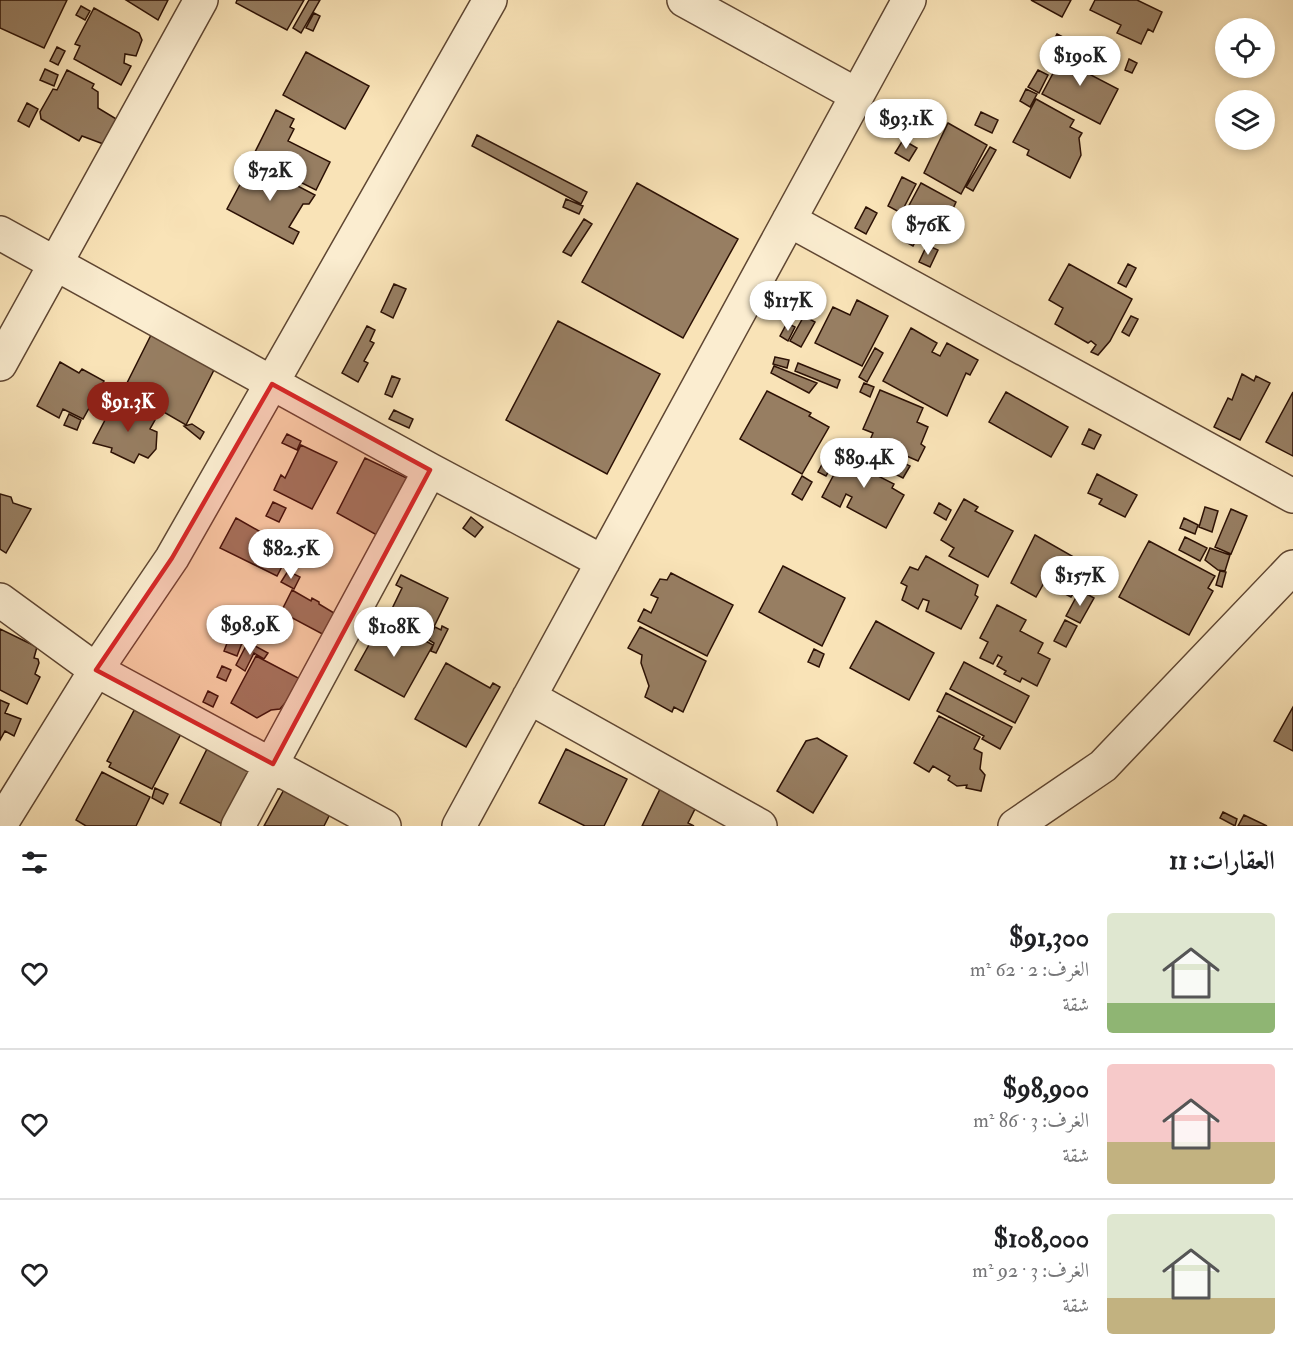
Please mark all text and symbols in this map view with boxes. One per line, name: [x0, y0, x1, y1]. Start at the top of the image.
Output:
map controls: [1215, 18, 1275, 150]
button: locate: [1215, 18, 1275, 78]
pin: $190K: [1038, 36, 1122, 87]
text: $190K: [1054, 43, 1106, 68]
button: layers: [1215, 90, 1275, 150]
pin: $93.1K: [857, 99, 955, 150]
text: $93.1K: [879, 106, 933, 131]
pin: $72K: [234, 151, 306, 202]
text: $72K: [248, 158, 292, 183]
pin: $76K: [892, 205, 964, 256]
text: $76K: [906, 212, 950, 237]
pin: $117K: [746, 281, 830, 332]
text: $117K: [764, 288, 812, 313]
pin: $91.3K: [79, 382, 177, 433]
text: $91.3K: [101, 389, 155, 414]
pin: $89.4K: [815, 438, 913, 489]
text: $89.4K: [834, 445, 894, 470]
pin: $82.5K: [242, 529, 340, 580]
text: $82.5K: [262, 536, 320, 561]
pin: $157K: [1038, 556, 1122, 607]
text: $157K: [1055, 563, 1105, 588]
pin: $98.9K: [201, 605, 299, 656]
pin: $108K: [352, 607, 436, 658]
text: $98.9K: [220, 612, 280, 637]
text: $108K: [368, 614, 420, 639]
text: العقارات: 11: [1169, 845, 1275, 877]
icon: filters: [18, 846, 51, 879]
text: $91,300: [1009, 922, 1089, 954]
icon: home: [1155, 937, 1227, 1009]
icon: heart: [18, 957, 51, 990]
text: الغرف: 2 · 62 m²: [970, 957, 1089, 982]
text: شقة: [1063, 992, 1089, 1017]
text: $98,900: [1003, 1073, 1089, 1105]
icon: home: [1155, 1088, 1227, 1160]
icon: heart: [18, 1108, 51, 1141]
text: الغرف: 3 · 86 m²: [973, 1108, 1089, 1133]
text: شقة: [1063, 1143, 1089, 1168]
text: $108,000: [993, 1223, 1089, 1255]
icon: home: [1155, 1238, 1227, 1310]
icon: heart: [18, 1258, 51, 1291]
text: الغرف: 3 · 92 m²: [972, 1258, 1089, 1283]
text: شقة: [1063, 1293, 1089, 1318]

